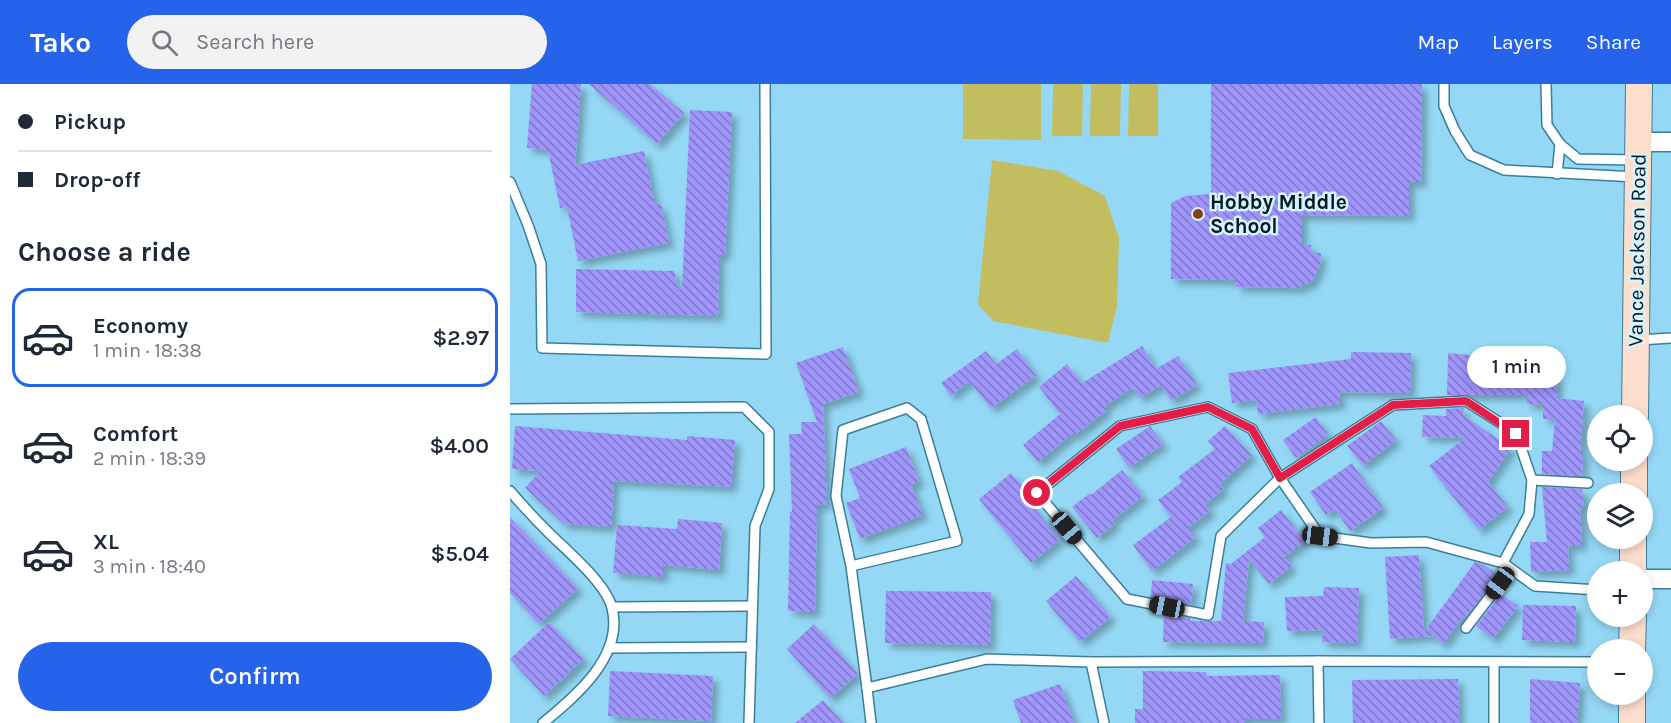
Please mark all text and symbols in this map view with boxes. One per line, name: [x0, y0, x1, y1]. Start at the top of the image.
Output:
search box: [127, 15, 547, 69]
text: Tako: [30, 26, 91, 59]
icon: search: [148, 26, 181, 59]
text: Search here: [196, 29, 314, 55]
text: Map: [1417, 30, 1459, 54]
text: Layers: [1492, 30, 1553, 54]
text: Share: [1586, 30, 1641, 54]
text: Pickup: [54, 109, 126, 135]
street label: Vance Jackson Road: [1623, 153, 1651, 347]
text: Drop-off: [54, 167, 140, 193]
place label: Hobby Middle School: [1210, 190, 1347, 238]
marker: Hobby Middle School: [1191, 207, 1205, 221]
text: Choose a ride: [18, 236, 191, 268]
icon: car: [21, 311, 75, 365]
text: Economy: [93, 313, 188, 339]
text: $2.97: [433, 325, 489, 351]
text: 1 min · 18:38: [93, 339, 202, 362]
callout: 1 min: [1466, 347, 1566, 389]
text: 1 min: [1492, 355, 1541, 378]
map controls: [1587, 405, 1653, 705]
button: locate: [1587, 405, 1653, 471]
icon: car: [21, 419, 75, 473]
route end: [1502, 420, 1529, 447]
text: Comfort: [93, 421, 178, 447]
text: $4.00: [429, 433, 489, 459]
text: 2 min · 18:39: [93, 447, 206, 470]
route start: [1023, 479, 1050, 506]
button: layers: [1587, 483, 1653, 549]
car: [1049, 508, 1085, 548]
car: [1301, 525, 1339, 547]
icon: car: [21, 527, 75, 581]
text: XL: [93, 529, 119, 555]
text: $5.04: [430, 541, 489, 567]
text: 3 min · 18:40: [93, 555, 206, 578]
button: +: [1587, 561, 1653, 627]
car: [1482, 563, 1518, 603]
car: [1148, 595, 1186, 619]
button: −: [1587, 639, 1653, 705]
button: Confirm: [18, 642, 492, 711]

